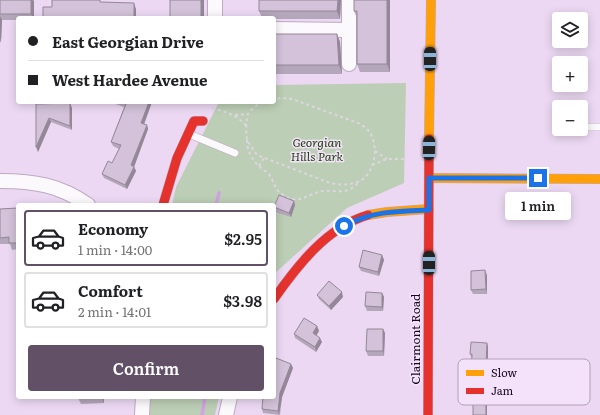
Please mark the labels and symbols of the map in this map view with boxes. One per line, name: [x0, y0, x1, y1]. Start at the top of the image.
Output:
car: [424, 47, 436, 71]
park label: Georgian Hills Park: [291, 133, 344, 165]
car: [423, 136, 435, 160]
route end: [529, 169, 547, 187]
callout: 1 min: [505, 192, 571, 220]
route start: [335, 217, 353, 235]
car: [423, 251, 435, 275]
street label: Clairmont Road: [406, 293, 424, 384]
legend: [458, 359, 590, 405]
text: Slow: [491, 364, 517, 380]
text: Jam: [491, 382, 514, 398]

